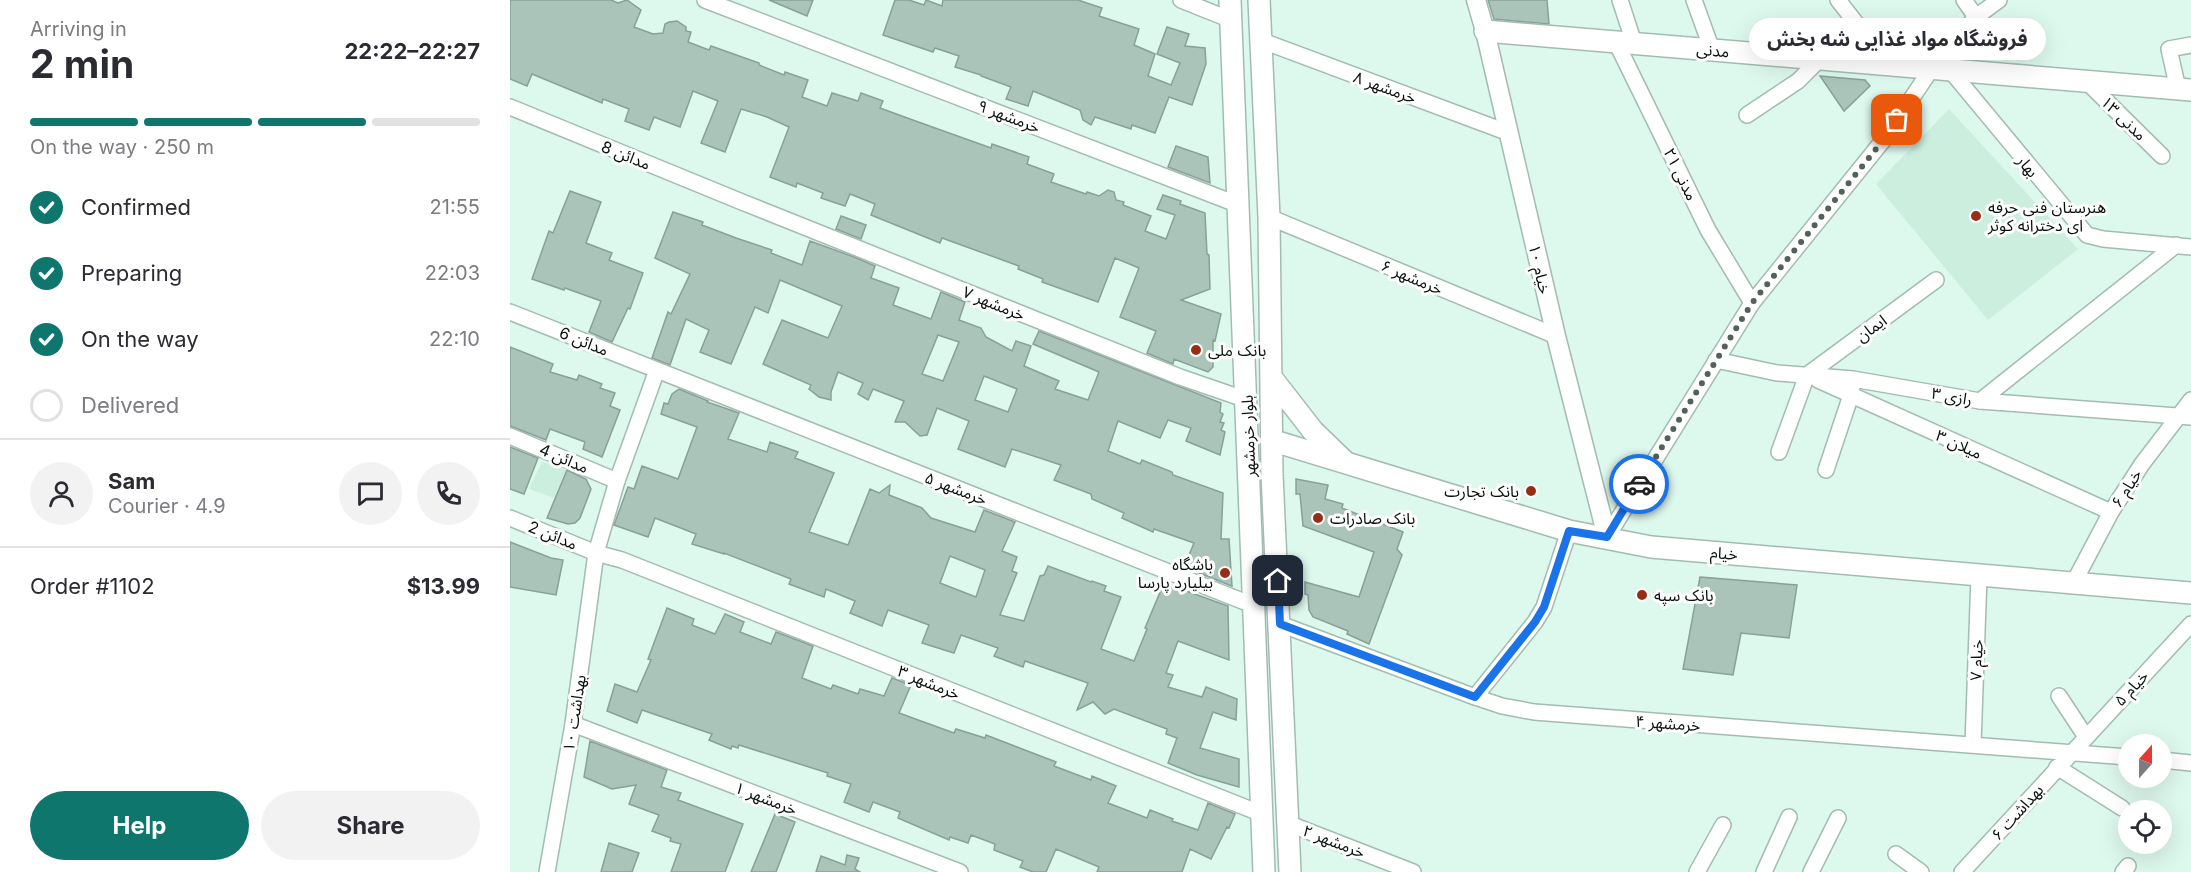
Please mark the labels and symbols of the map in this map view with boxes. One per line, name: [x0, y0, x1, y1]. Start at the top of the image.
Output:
callout: فروشگاه مواد غذایی شه بخش: [1748, 18, 2046, 60]
street label: مدنی: [1696, 39, 1730, 61]
street label: خرمشهر ۸: [1351, 66, 1419, 108]
street label: مدنی ۱۳: [2097, 91, 2151, 145]
pin: [1871, 94, 1922, 145]
street label: خرمشهر ۹: [975, 95, 1043, 137]
street label: مدائن 8: [599, 136, 653, 174]
street label: مدنی ۲۱: [1660, 145, 1702, 203]
street label: بهار: [2012, 150, 2043, 181]
place label: هنرستان فنی حرفه ای دخترانه کوثر: [1987, 197, 2106, 235]
marker: هنرستان فنی حرفه ای دخترانه کوثر: [1969, 209, 1983, 223]
street label: خیام ۱۰: [1522, 242, 1555, 297]
street label: خرمشهر ۶: [1378, 255, 1446, 299]
street label: خرمشهر ۷: [960, 282, 1028, 324]
street label: ایمان: [1852, 310, 1890, 346]
street label: مدائن 6: [557, 322, 611, 360]
place label: بانک ملی: [1208, 340, 1266, 360]
marker: بانک ملی: [1189, 343, 1203, 357]
street label: رازی ۳: [1930, 383, 1974, 409]
street label: بلوار خرمشهر: [1237, 394, 1259, 479]
street label: میلان ۳: [1933, 425, 1985, 463]
street label: مدائن 4: [536, 439, 592, 477]
courier: [1609, 454, 1669, 514]
street label: خیام ۶: [2106, 465, 2148, 512]
street label: خرمشهر ۵: [922, 467, 990, 509]
place label: بانک تجارت: [1444, 481, 1519, 501]
marker: بانک تجارت: [1524, 484, 1538, 498]
place label: بانک صادرات: [1330, 508, 1415, 528]
marker: بانک صادرات: [1311, 511, 1325, 525]
street label: مدائن 2: [526, 516, 580, 554]
street label: خیام: [1709, 542, 1739, 567]
place label: باشگاه بیلیارد پارسا: [1138, 554, 1213, 593]
pin: [1252, 555, 1303, 606]
marker: باشگاه بیلیارد پارسا: [1218, 566, 1232, 580]
place label: بانک سپه: [1654, 585, 1714, 606]
marker: بانک سپه: [1635, 588, 1649, 602]
street label: خیام ۷: [1965, 639, 1990, 681]
street label: خرمشهر ۳: [895, 661, 963, 703]
street label: خیام ۵: [2110, 666, 2155, 712]
street label: بهداشت ۱۰: [558, 673, 590, 753]
street label: خرمشهر ۴: [1635, 711, 1701, 735]
north arrow: [2118, 734, 2172, 788]
street label: خرمشهر ۱: [732, 777, 800, 819]
street label: بهداشت ۶: [1987, 780, 2047, 844]
street label: خرمشهر ۲: [1300, 820, 1368, 862]

